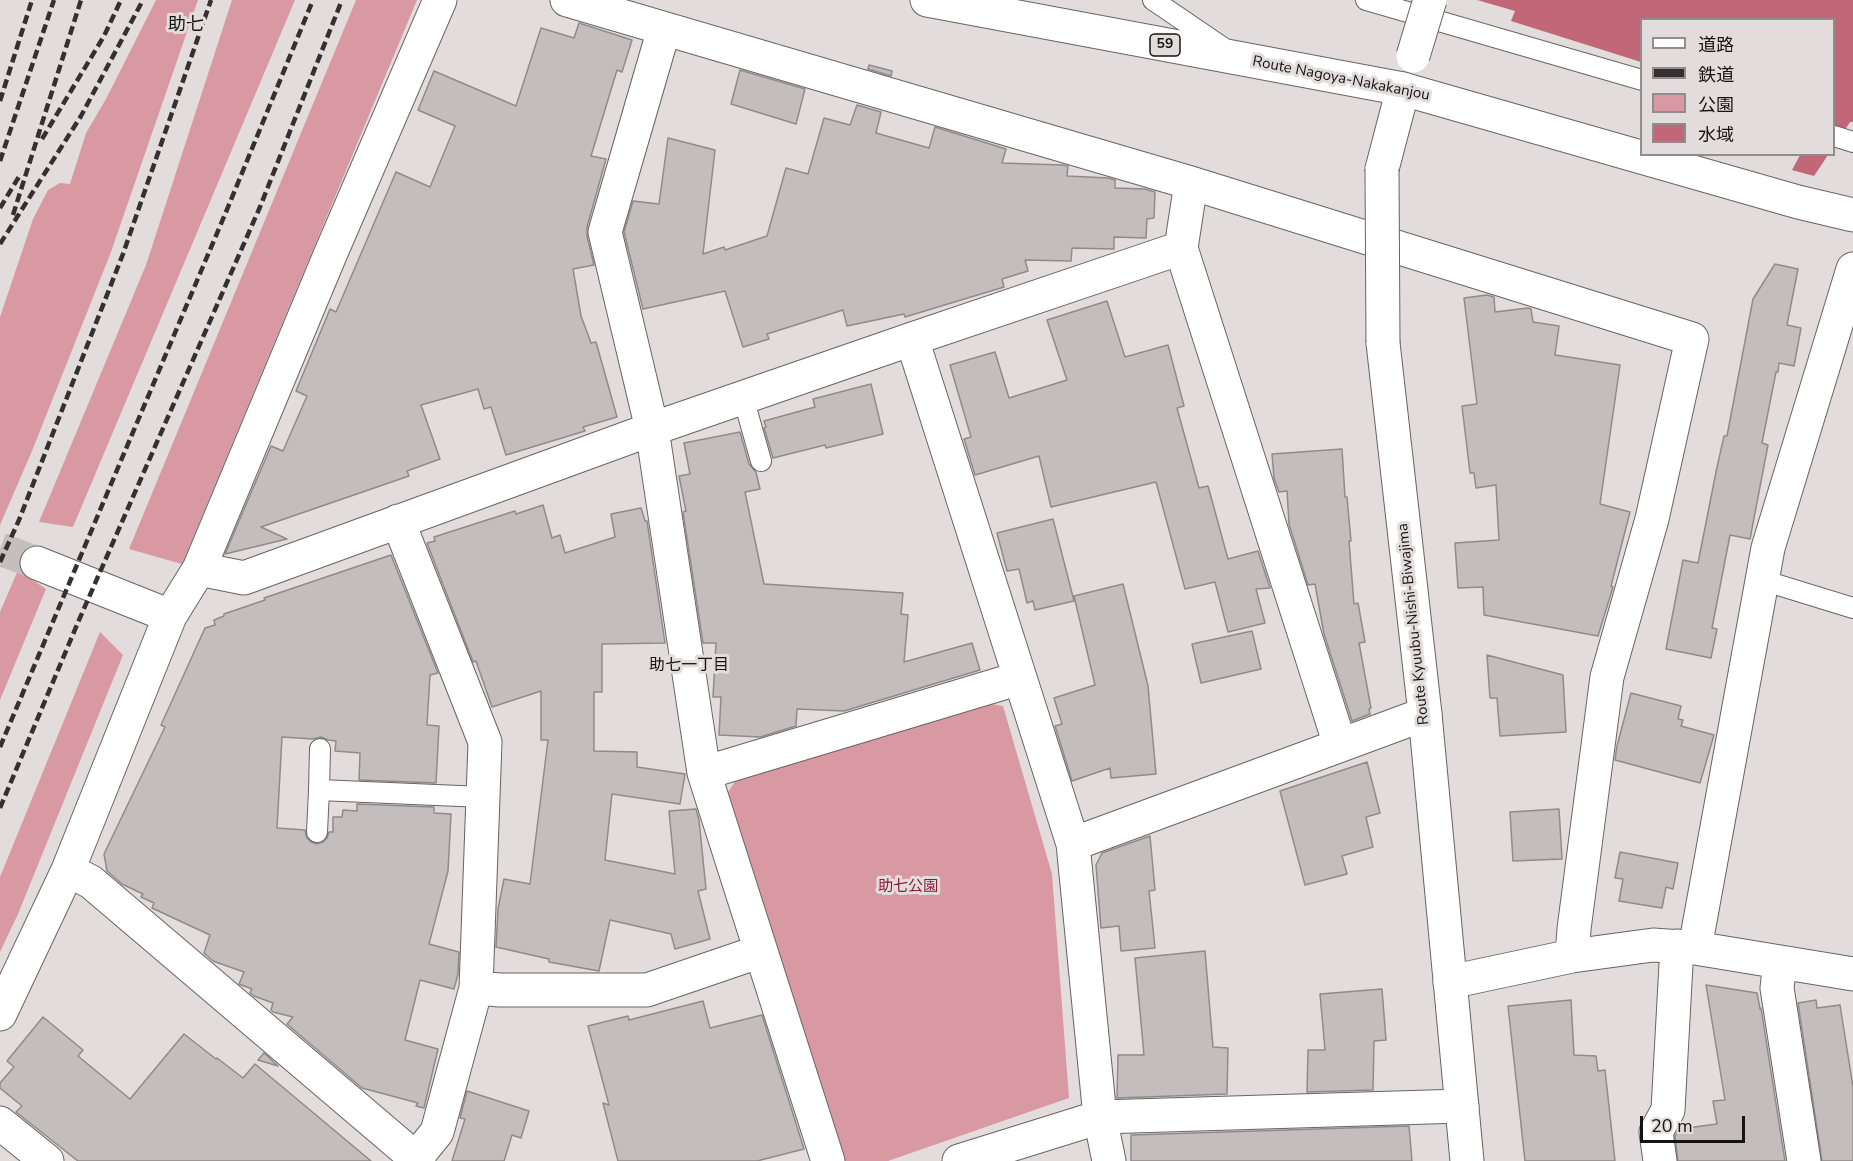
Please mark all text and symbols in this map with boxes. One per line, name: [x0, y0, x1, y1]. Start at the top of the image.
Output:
district label: 助七: [168, 15, 204, 37]
legend: [1640, 18, 1835, 156]
text: 道路: [1698, 33, 1734, 57]
road number: 59: [1150, 34, 1180, 56]
street label: Route Nagoya-Nakakanjou: [1251, 53, 1431, 105]
text: 鉄道: [1698, 63, 1734, 87]
text: 公園: [1698, 93, 1734, 117]
text: 水域: [1698, 123, 1734, 147]
street label: Route Kyuubu-Nishi-Biwajima: [1394, 522, 1434, 726]
district label: 助七一丁目: [649, 656, 729, 676]
park label: 助七公園: [878, 878, 938, 896]
scale bar: [1643, 1104, 1748, 1142]
text: 20 m: [1651, 1114, 1693, 1138]

